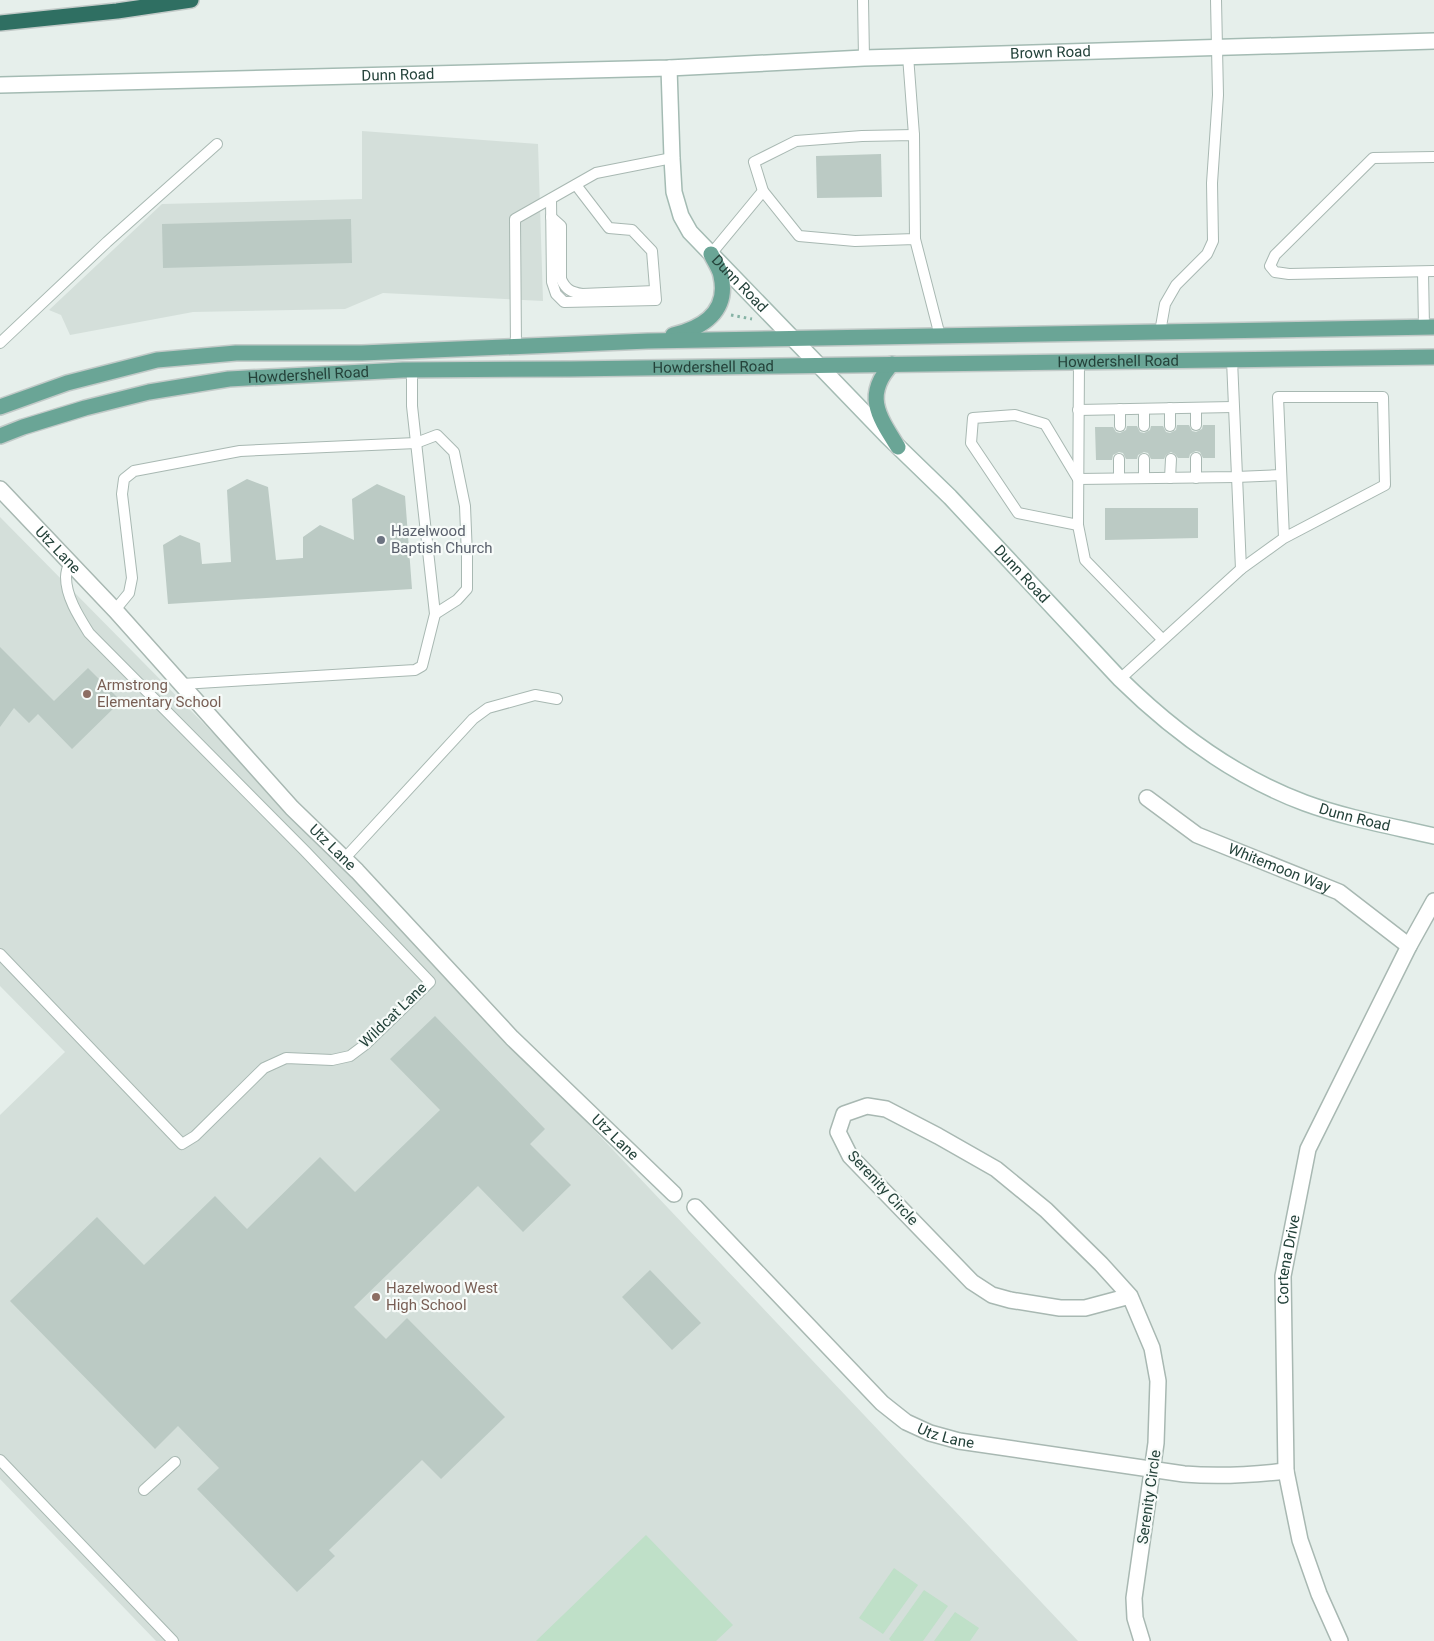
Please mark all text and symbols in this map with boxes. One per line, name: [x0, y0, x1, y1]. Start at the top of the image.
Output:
street label: Brown Road: [1010, 42, 1091, 63]
street label: Dunn Road: [361, 65, 435, 85]
street label: Dunn Road: [708, 251, 771, 316]
street label: Howdershell Road: [1057, 352, 1179, 371]
street label: Howdershell Road: [652, 357, 774, 377]
street label: Howdershell Road: [247, 363, 369, 387]
place label: Hazelwood Baptish Church: [391, 522, 493, 557]
street label: Utz Lane: [31, 523, 85, 577]
marker: Hazelwood Baptish Church: [375, 534, 387, 546]
street label: Dunn Road: [990, 541, 1053, 607]
place label: Armstrong Elementary School: [97, 676, 221, 711]
marker: Armstrong Elementary School: [81, 688, 93, 700]
street label: Dunn Road: [1317, 799, 1392, 835]
street label: Utz Lane: [305, 821, 360, 874]
street label: Whitemoon Way: [1226, 839, 1333, 897]
street label: Wildcat Lane: [356, 979, 430, 1051]
street label: Utz Lane: [588, 1111, 642, 1164]
street label: Serenity Circle: [844, 1147, 922, 1229]
street label: Cortena Drive: [1274, 1213, 1304, 1305]
place label: Hazelwood West High School: [386, 1279, 498, 1314]
marker: Hazelwood West High School: [370, 1291, 382, 1303]
street label: Utz Lane: [914, 1419, 975, 1452]
street label: Serenity Circle: [1133, 1449, 1165, 1545]

